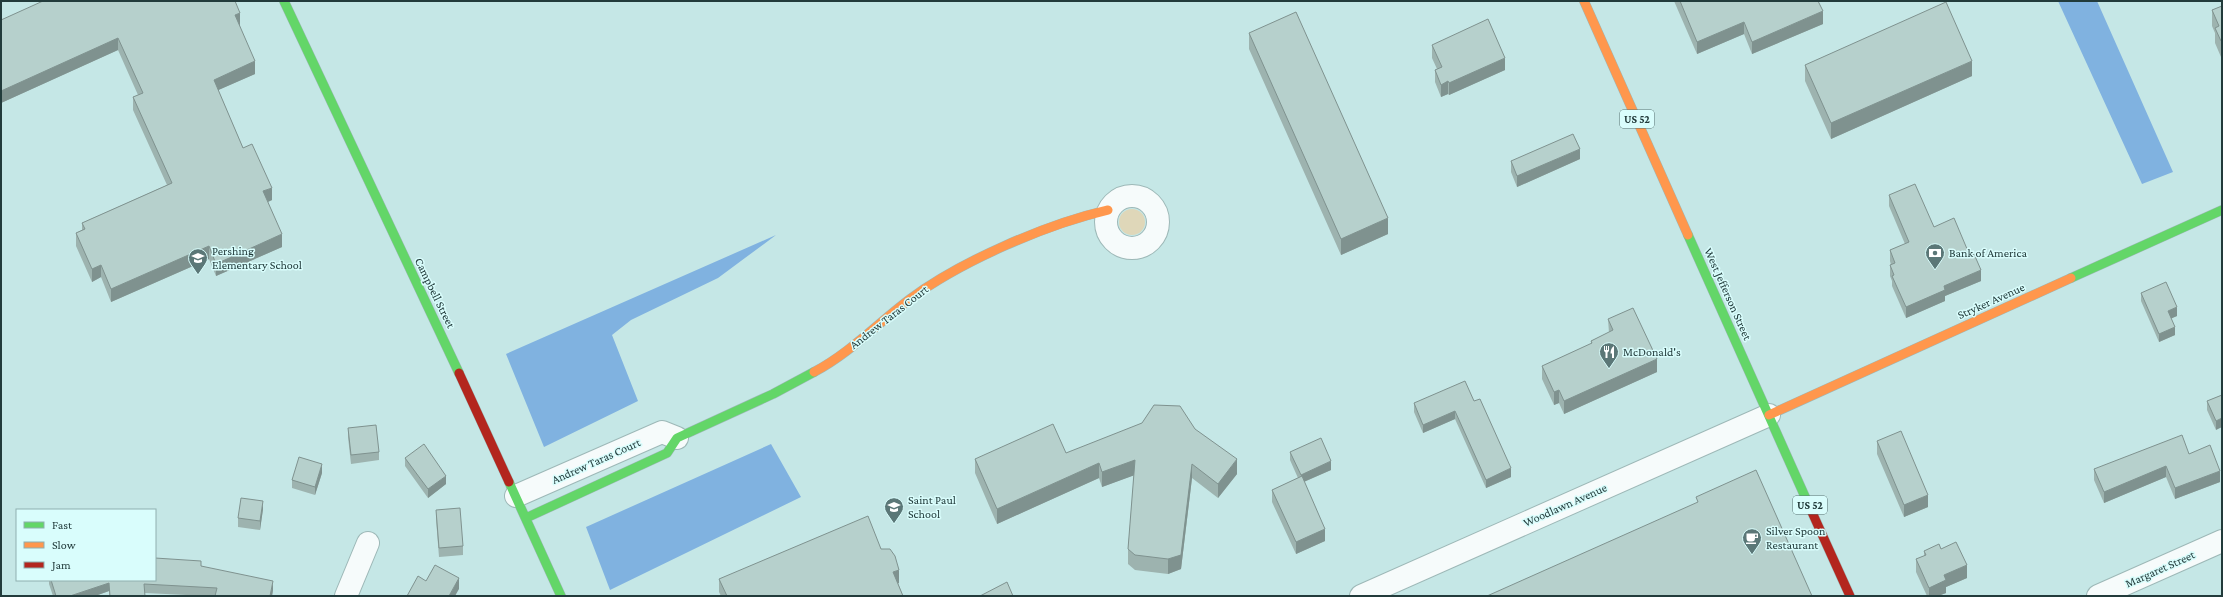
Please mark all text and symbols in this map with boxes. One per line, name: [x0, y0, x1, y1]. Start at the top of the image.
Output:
road number: US 52: [1620, 110, 1654, 128]
bank icon: Bank of America: [1924, 242, 1946, 270]
place label: Pershing Elementary School: [212, 244, 302, 272]
street label: West Jefferson Street: [1701, 246, 1755, 343]
place label: Bank of America: [1949, 246, 2027, 260]
school or university icon: Pershing Elementary School: [187, 247, 209, 275]
street label: Campbell Street: [412, 255, 459, 331]
street label: Stryker Avenue: [1955, 280, 2027, 322]
street label: Andrew Taras Court: [847, 281, 932, 352]
restaurant icon: McDonald's: [1598, 341, 1620, 369]
place label: McDonald's: [1623, 345, 1681, 359]
street label: Andrew Taras Court: [549, 435, 643, 487]
street label: Woodlawn Avenue: [1521, 480, 1609, 530]
place label: Saint Paul School: [908, 493, 956, 521]
school or university icon: Saint Paul School: [883, 496, 905, 524]
road number: US 52: [1793, 496, 1827, 514]
legend: [16, 509, 156, 581]
text: Fast: [52, 518, 73, 532]
place label: Silver Spoon Restaurant: [1766, 524, 1826, 552]
cafe icon: Silver Spoon Restaurant: [1741, 527, 1763, 555]
text: Slow: [52, 538, 76, 552]
street label: Margaret Street: [2123, 547, 2198, 591]
text: Jam: [51, 558, 71, 572]

